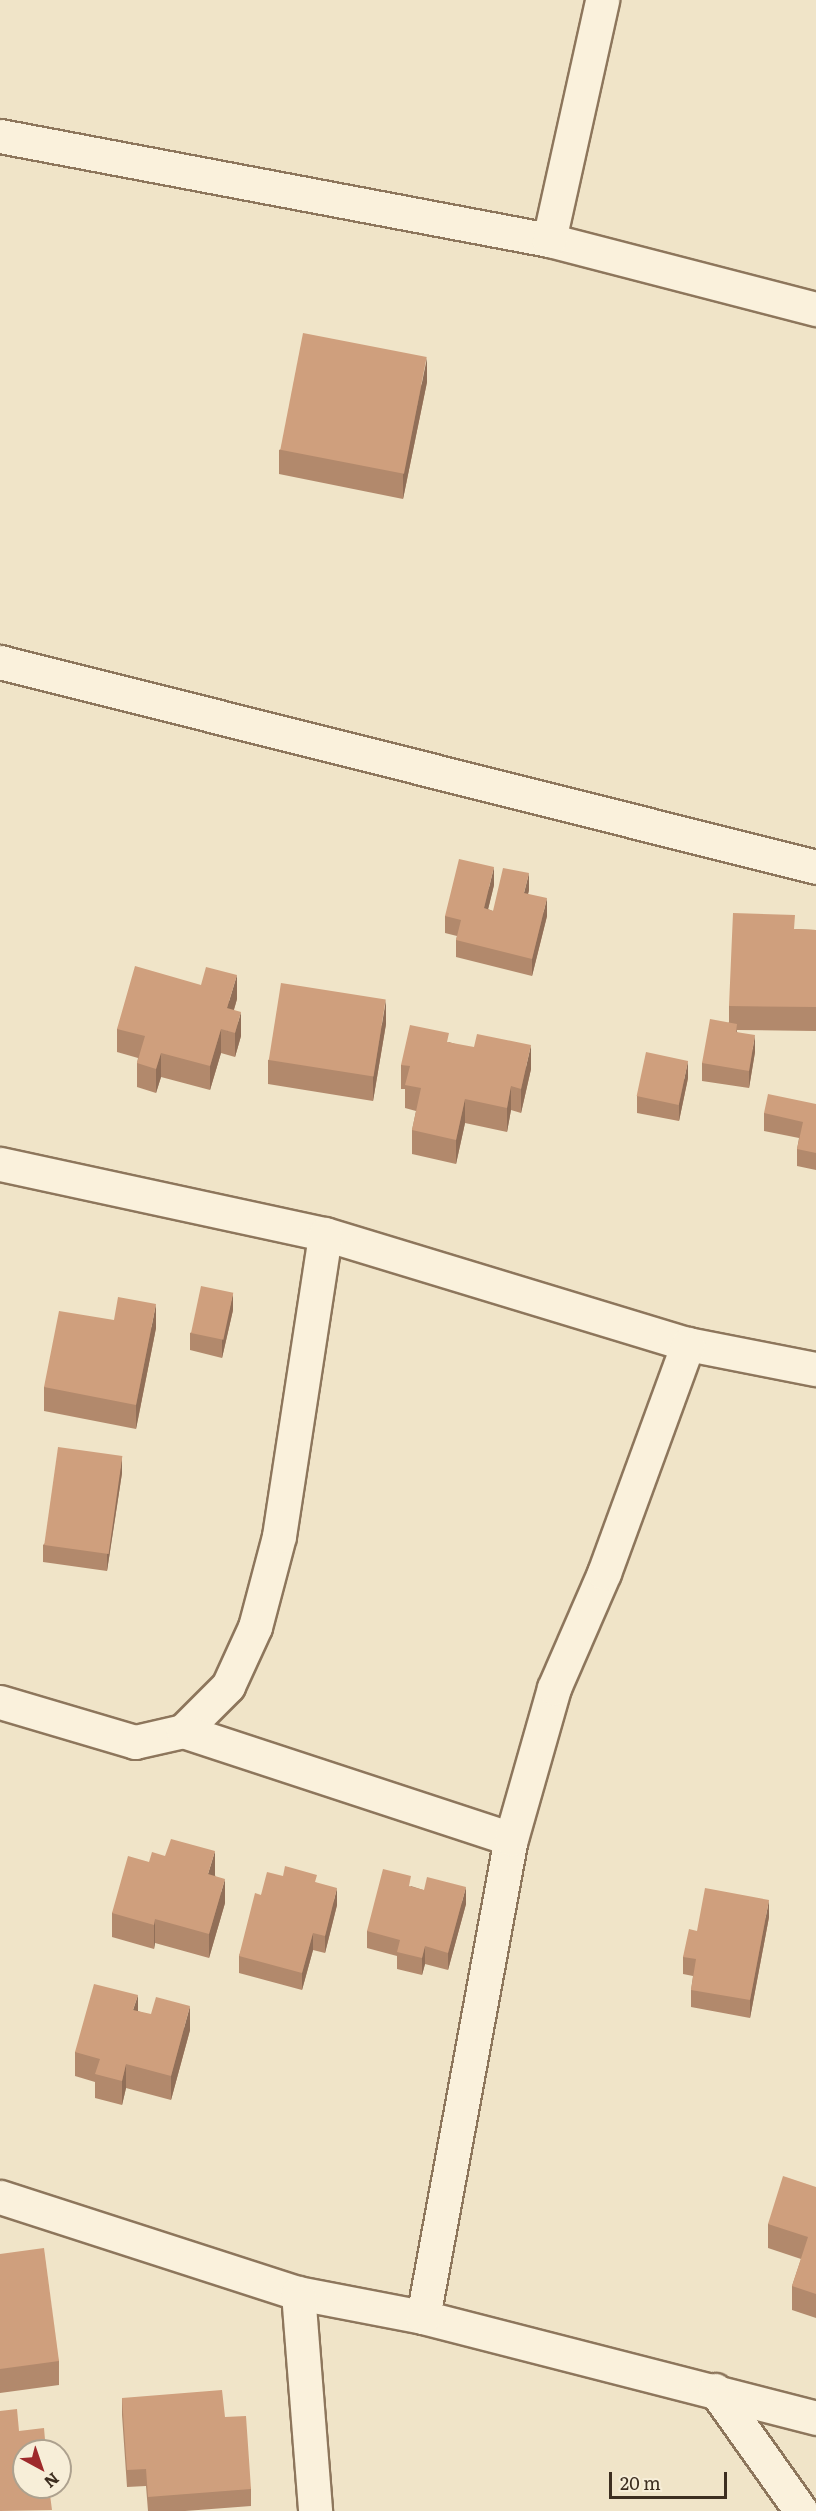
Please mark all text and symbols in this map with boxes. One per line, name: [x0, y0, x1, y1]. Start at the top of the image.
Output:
north arrow: [12, 2439, 72, 2499]
scale bar: [612, 2460, 730, 2498]
text: N: [39, 2468, 65, 2495]
text: 20 m: [620, 2469, 661, 2496]

